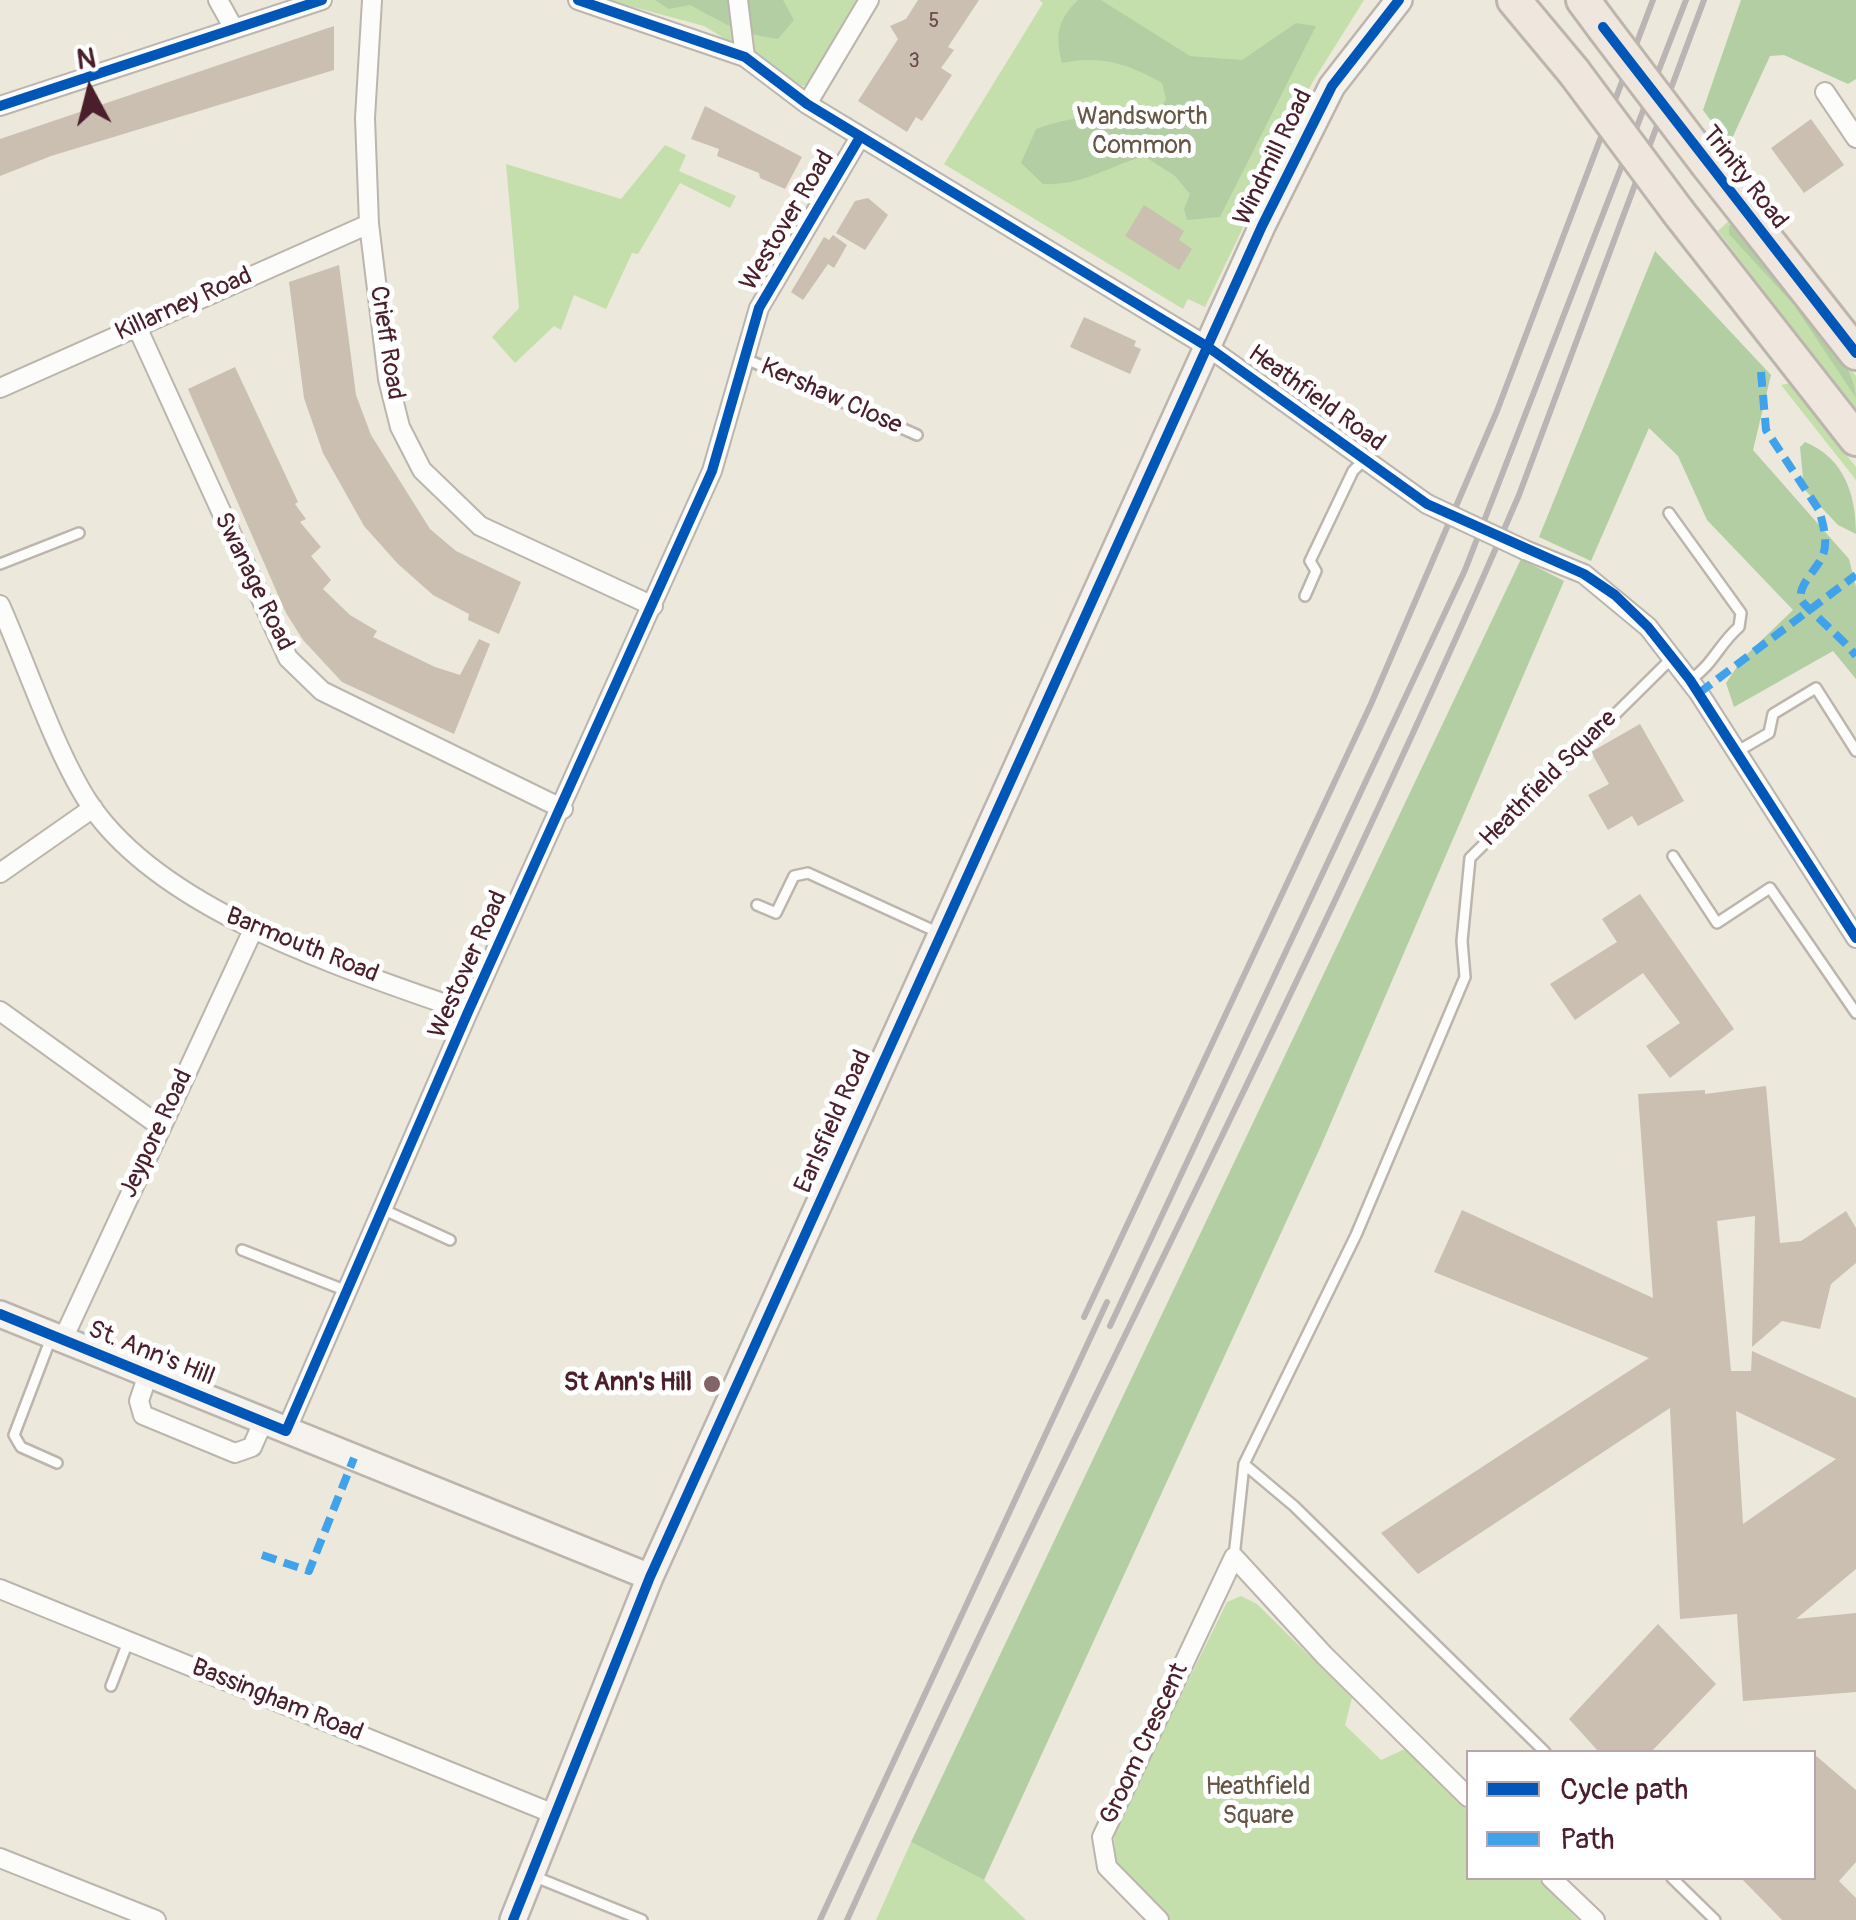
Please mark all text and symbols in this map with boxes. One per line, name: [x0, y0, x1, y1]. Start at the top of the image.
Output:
house number: 5: [929, 10, 939, 34]
north arrow: [40, 40, 140, 140]
text: N: [75, 41, 98, 78]
house number: 3: [908, 50, 920, 74]
street label: Windmill Road: [1228, 85, 1320, 231]
park label: Wandsworth Common: [1077, 103, 1207, 162]
street label: Trinity Road: [1694, 120, 1794, 236]
street label: Westover Road: [734, 146, 842, 296]
street label: Killarney Road: [111, 262, 257, 348]
street label: Crieff Road: [362, 284, 410, 402]
street label: Heathfield Road: [1242, 339, 1390, 459]
street label: Kershaw Close: [756, 352, 906, 442]
street label: Swanage Road: [207, 508, 299, 656]
street label: Heathfield Square: [1474, 704, 1624, 854]
street label: Westover Road: [423, 887, 515, 1043]
street label: Barmouth Road: [221, 902, 383, 990]
street label: Earlsfield Road: [789, 1046, 879, 1198]
street label: Jeypore Road: [114, 1065, 200, 1203]
street label: St. Ann's Hill: [83, 1315, 219, 1393]
place label: St Ann's Hill: [564, 1369, 692, 1399]
marker: St Ann's Hill: [701, 1373, 723, 1395]
street label: Bassingham Road: [187, 1653, 367, 1749]
street label: Groom Crescent: [1095, 1659, 1195, 1829]
legend: [1466, 1750, 1816, 1880]
text: Cycle path: [1560, 1771, 1688, 1808]
park label: Heathfield Square: [1206, 1773, 1310, 1832]
text: Path: [1560, 1821, 1615, 1858]

